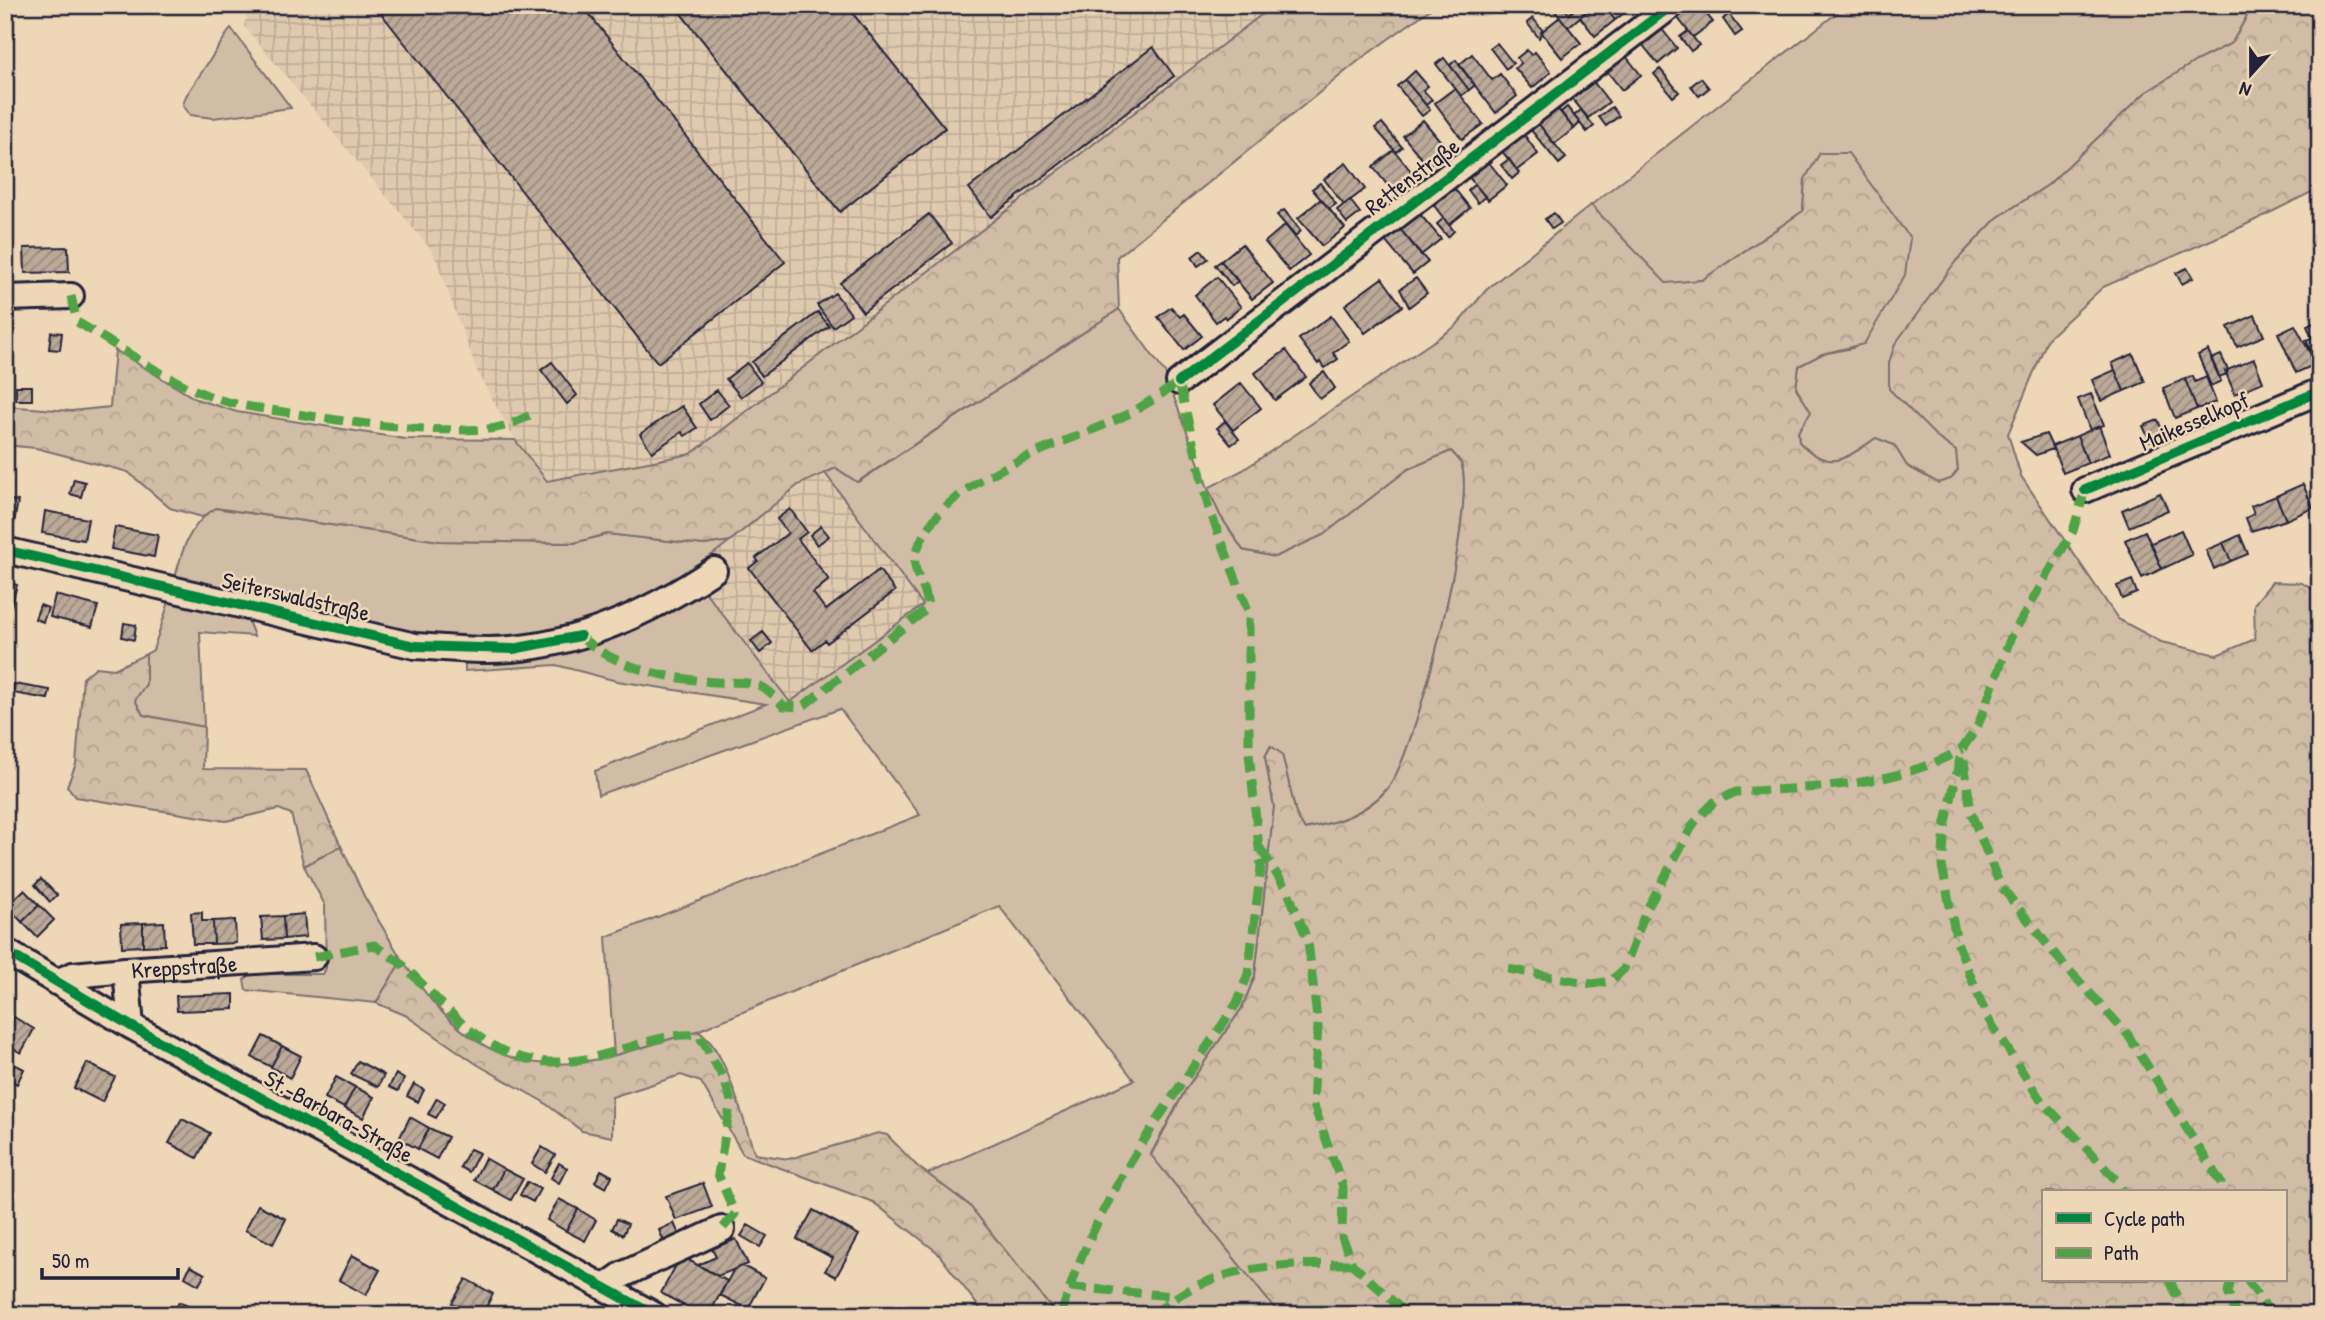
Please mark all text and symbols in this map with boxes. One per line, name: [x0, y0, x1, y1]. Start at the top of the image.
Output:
north arrow: [2216, 38, 2286, 108]
text: N: [2236, 76, 2254, 104]
street label: Rettenstraße: [1358, 130, 1466, 222]
street label: Maikesselkopf: [2134, 384, 2254, 458]
street label: Seiterswaldstraße: [219, 564, 373, 628]
street label: Kreppstraße: [130, 947, 238, 985]
street label: St.-Barbara-Straße: [259, 1062, 419, 1170]
legend: [2042, 1190, 2286, 1282]
text: Cycle path: [2104, 1204, 2185, 1233]
scale bar: [42, 1236, 178, 1280]
text: Path: [2104, 1238, 2139, 1267]
text: 50 m: [52, 1246, 89, 1275]

